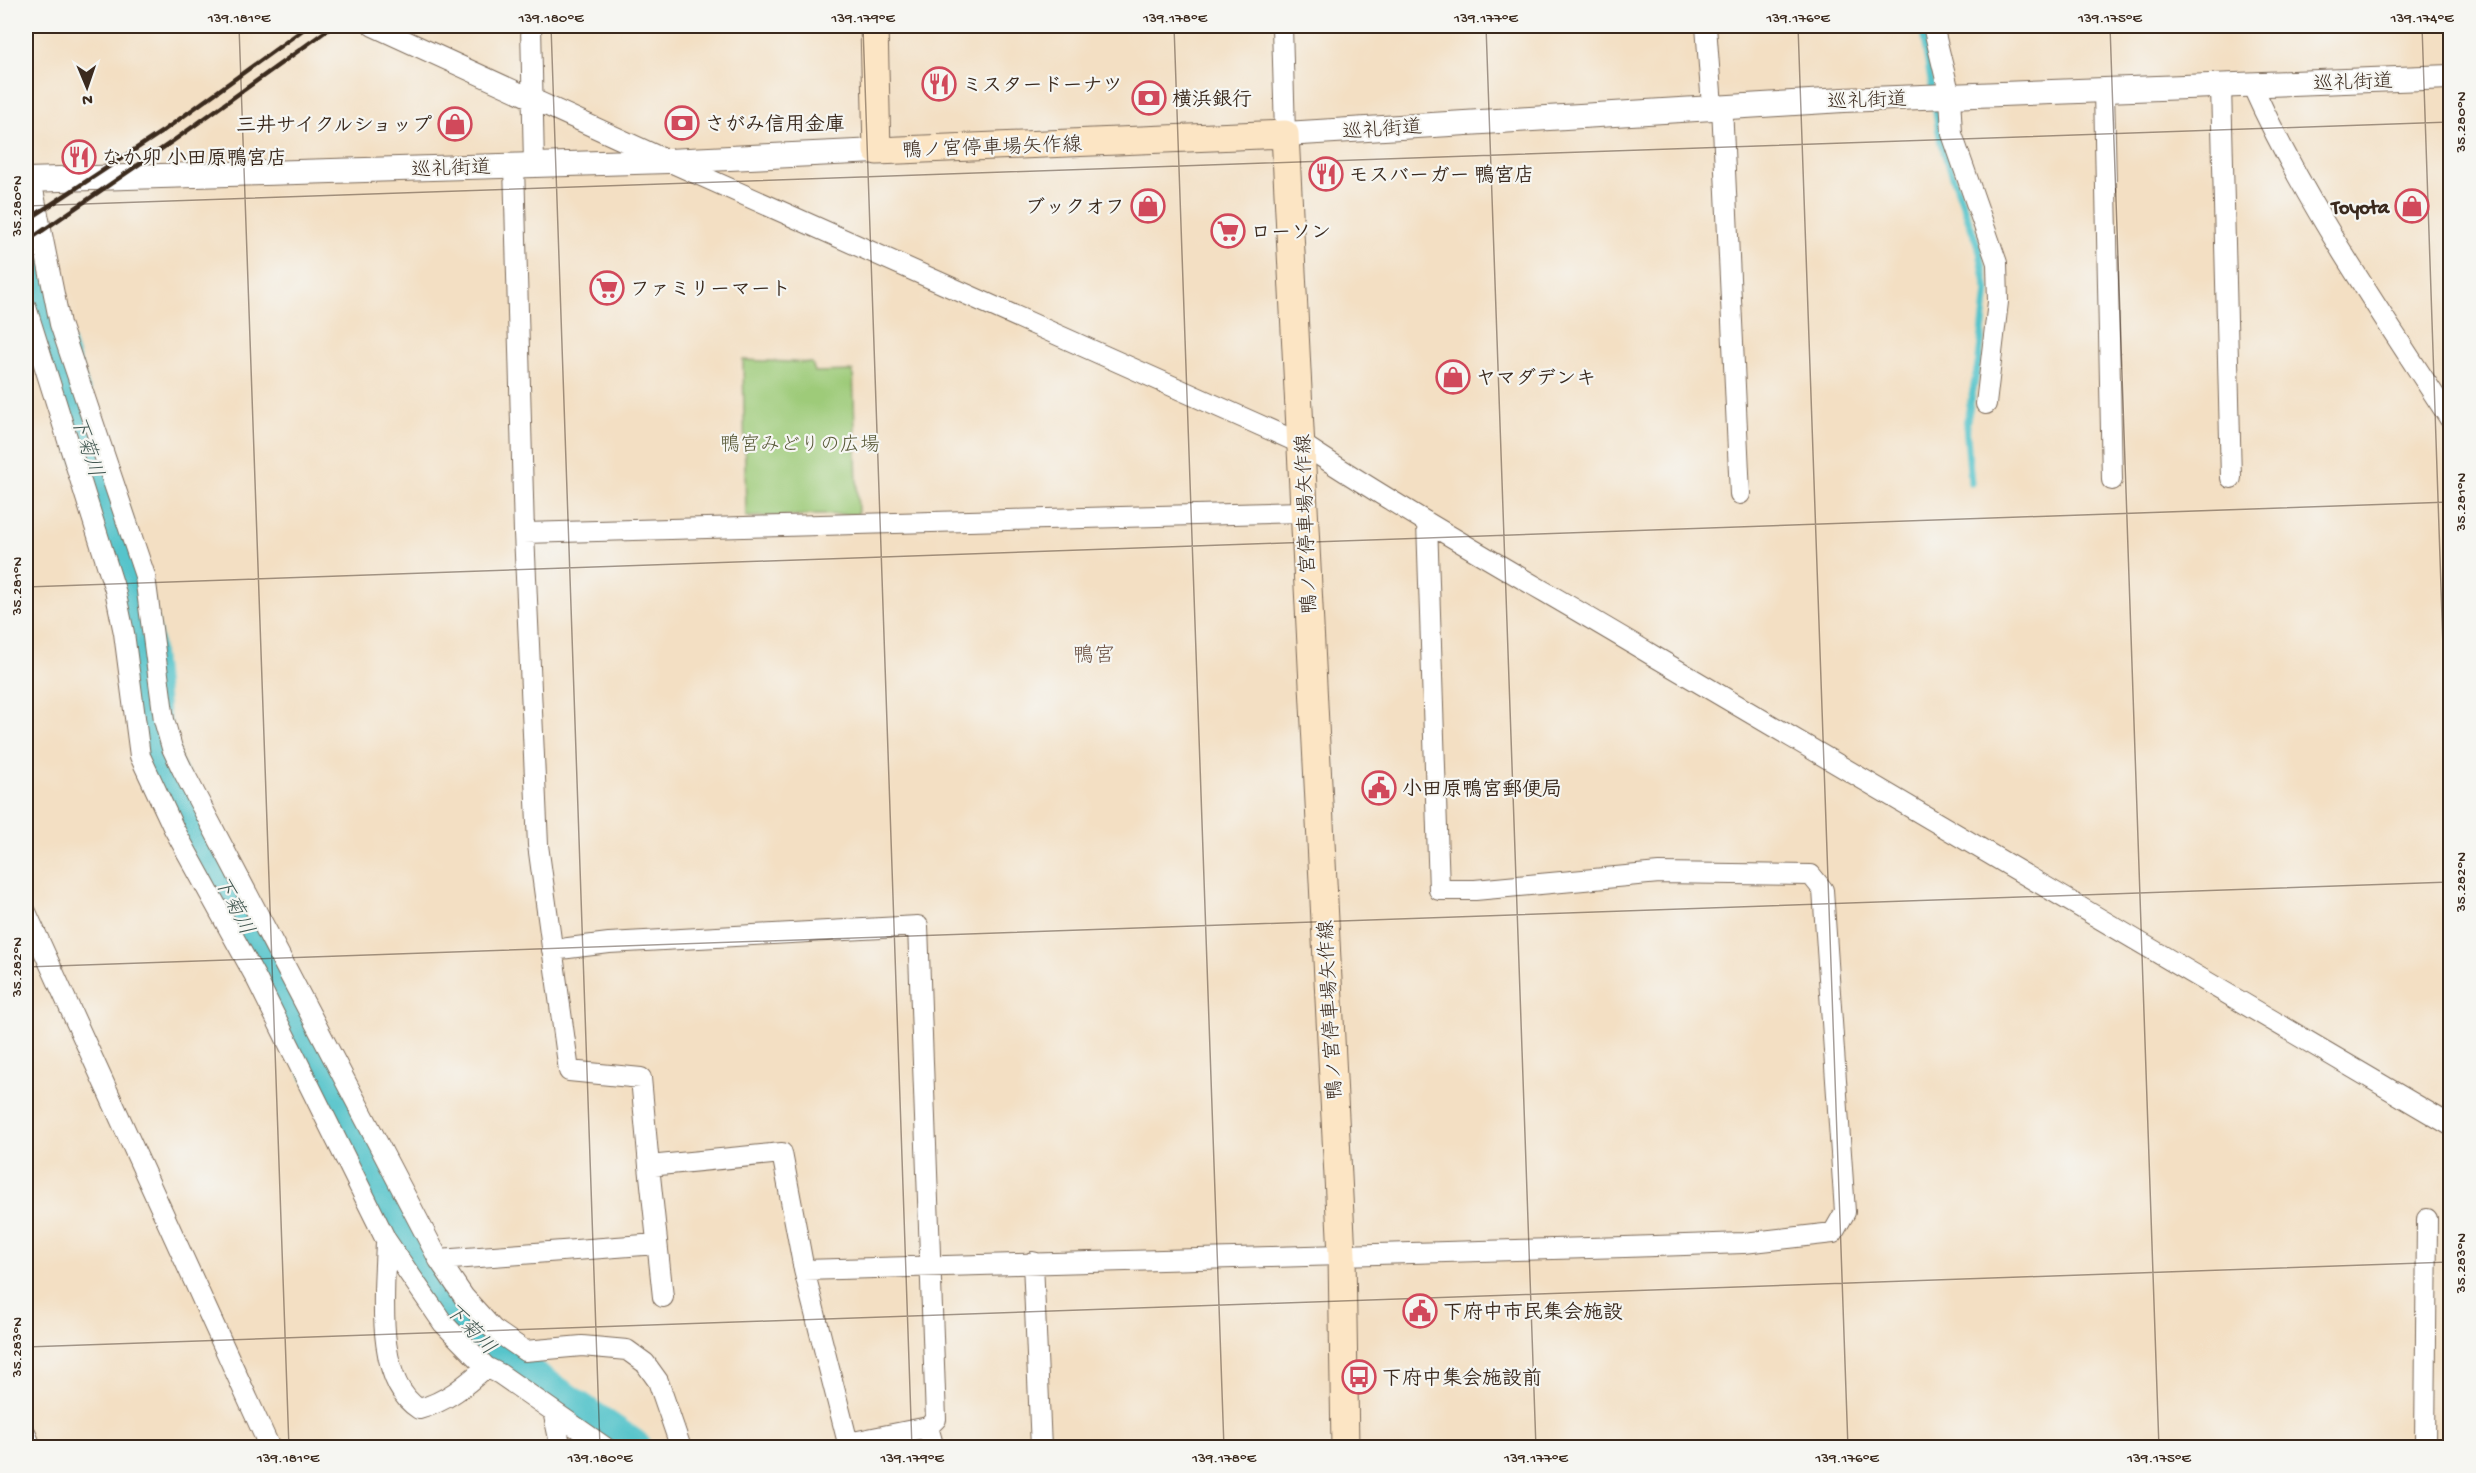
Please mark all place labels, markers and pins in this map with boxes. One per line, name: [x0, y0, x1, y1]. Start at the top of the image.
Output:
restaurant icon: ミスタードーナツ: [921, 66, 957, 102]
place label: ミスタードーナツ: [962, 76, 1122, 99]
bank icon: 横浜銀行: [1131, 80, 1167, 116]
place label: 横浜銀行: [1172, 88, 1252, 113]
bank icon: さがみ信用金庫: [664, 105, 700, 141]
shop icon: 三井サイクルショップ: [437, 106, 473, 142]
place label: さがみ信用金庫: [705, 113, 845, 138]
place label: 三井サイクルショップ: [236, 114, 432, 139]
restaurant icon: なか卯 小田原鴨宮店: [61, 139, 97, 175]
place label: なか卯 小田原鴨宮店: [102, 147, 287, 172]
restaurant icon: モスバーガー 鴨宮店: [1308, 156, 1344, 192]
place label: モスバーガー 鴨宮店: [1349, 164, 1534, 189]
shop icon: ブックオフ: [1130, 188, 1166, 224]
shop icon: Toyota: [2394, 188, 2430, 224]
place label: ブックオフ: [1025, 197, 1125, 221]
place label: Toyota: [2329, 198, 2390, 221]
supermarket icon: ローソン: [1210, 213, 1246, 249]
place label: ローソン: [1251, 223, 1331, 246]
supermarket icon: ファミリーマート: [589, 270, 625, 306]
place label: ファミリーマート: [630, 280, 791, 303]
shop icon: ヤマダデンキ: [1435, 359, 1471, 395]
place label: ヤマダデンキ: [1476, 367, 1596, 392]
public building icon: 小田原鴨宮郵便局: [1361, 770, 1397, 806]
place label: 小田原鴨宮郵便局: [1402, 778, 1562, 803]
public building icon: 下府中市民集会施設: [1402, 1293, 1438, 1329]
place label: 下府中市民集会施設: [1443, 1301, 1623, 1326]
bus stop icon: 下府中集会施設前: [1341, 1359, 1377, 1395]
place label: 下府中集会施設前: [1382, 1367, 1542, 1392]

